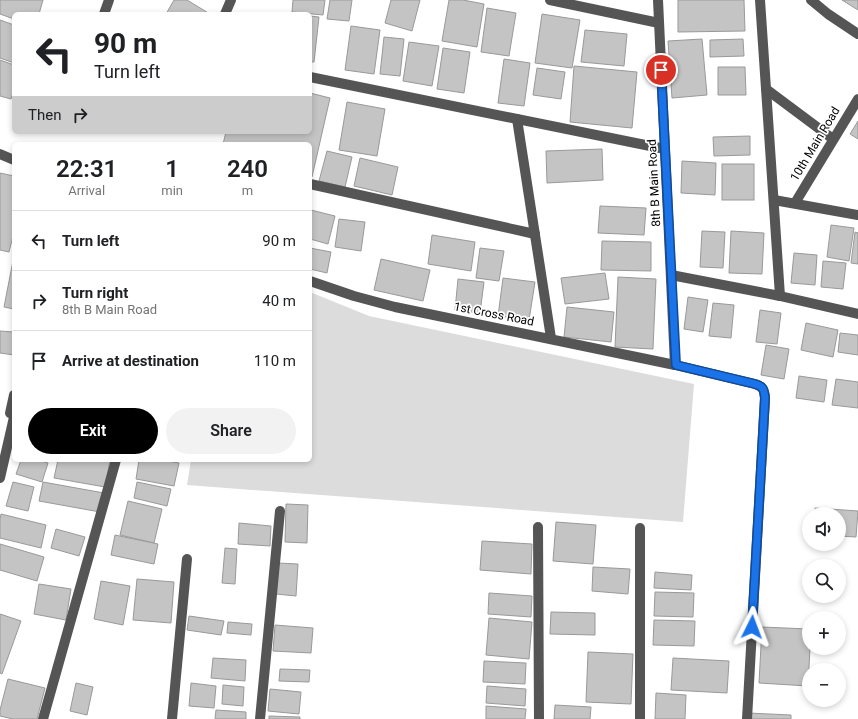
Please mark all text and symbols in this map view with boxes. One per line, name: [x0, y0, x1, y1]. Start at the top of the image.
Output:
text: 90 m: [94, 27, 157, 60]
icon: left: [28, 28, 80, 80]
pin: [644, 53, 678, 87]
icon: arrive: [650, 59, 672, 81]
text: Turn left: [94, 61, 160, 82]
icon: right: [69, 104, 91, 126]
street label: 10th Main Road: [787, 104, 843, 184]
text: Then: [28, 106, 61, 124]
street label: 8th B Main Road: [645, 139, 663, 227]
text: 22:31: [56, 155, 117, 183]
text: 1: [165, 155, 179, 183]
text: 240: [227, 155, 268, 183]
text: Arrival: [68, 183, 105, 198]
text: min: [161, 183, 183, 198]
text: m: [242, 183, 253, 198]
icon: left: [28, 230, 50, 252]
text: Turn left: [62, 232, 119, 250]
text: 90 m: [262, 232, 296, 250]
text: Turn right: [62, 284, 128, 302]
icon: right: [28, 290, 50, 312]
text: 40 m: [262, 292, 296, 310]
street label: 1st Cross Road: [453, 299, 535, 329]
text: 8th B Main Road: [62, 302, 157, 317]
icon: arrive: [28, 350, 50, 372]
text: Arrive at destination: [62, 352, 199, 370]
text: 110 m: [254, 352, 296, 370]
button: Exit: [28, 408, 158, 454]
button: Share: [166, 408, 296, 454]
map controls: [802, 507, 846, 707]
button: sound: [802, 507, 846, 551]
button: search: [802, 559, 846, 603]
position arrow: [731, 606, 773, 648]
button: +: [802, 611, 846, 655]
button: −: [802, 663, 846, 707]

